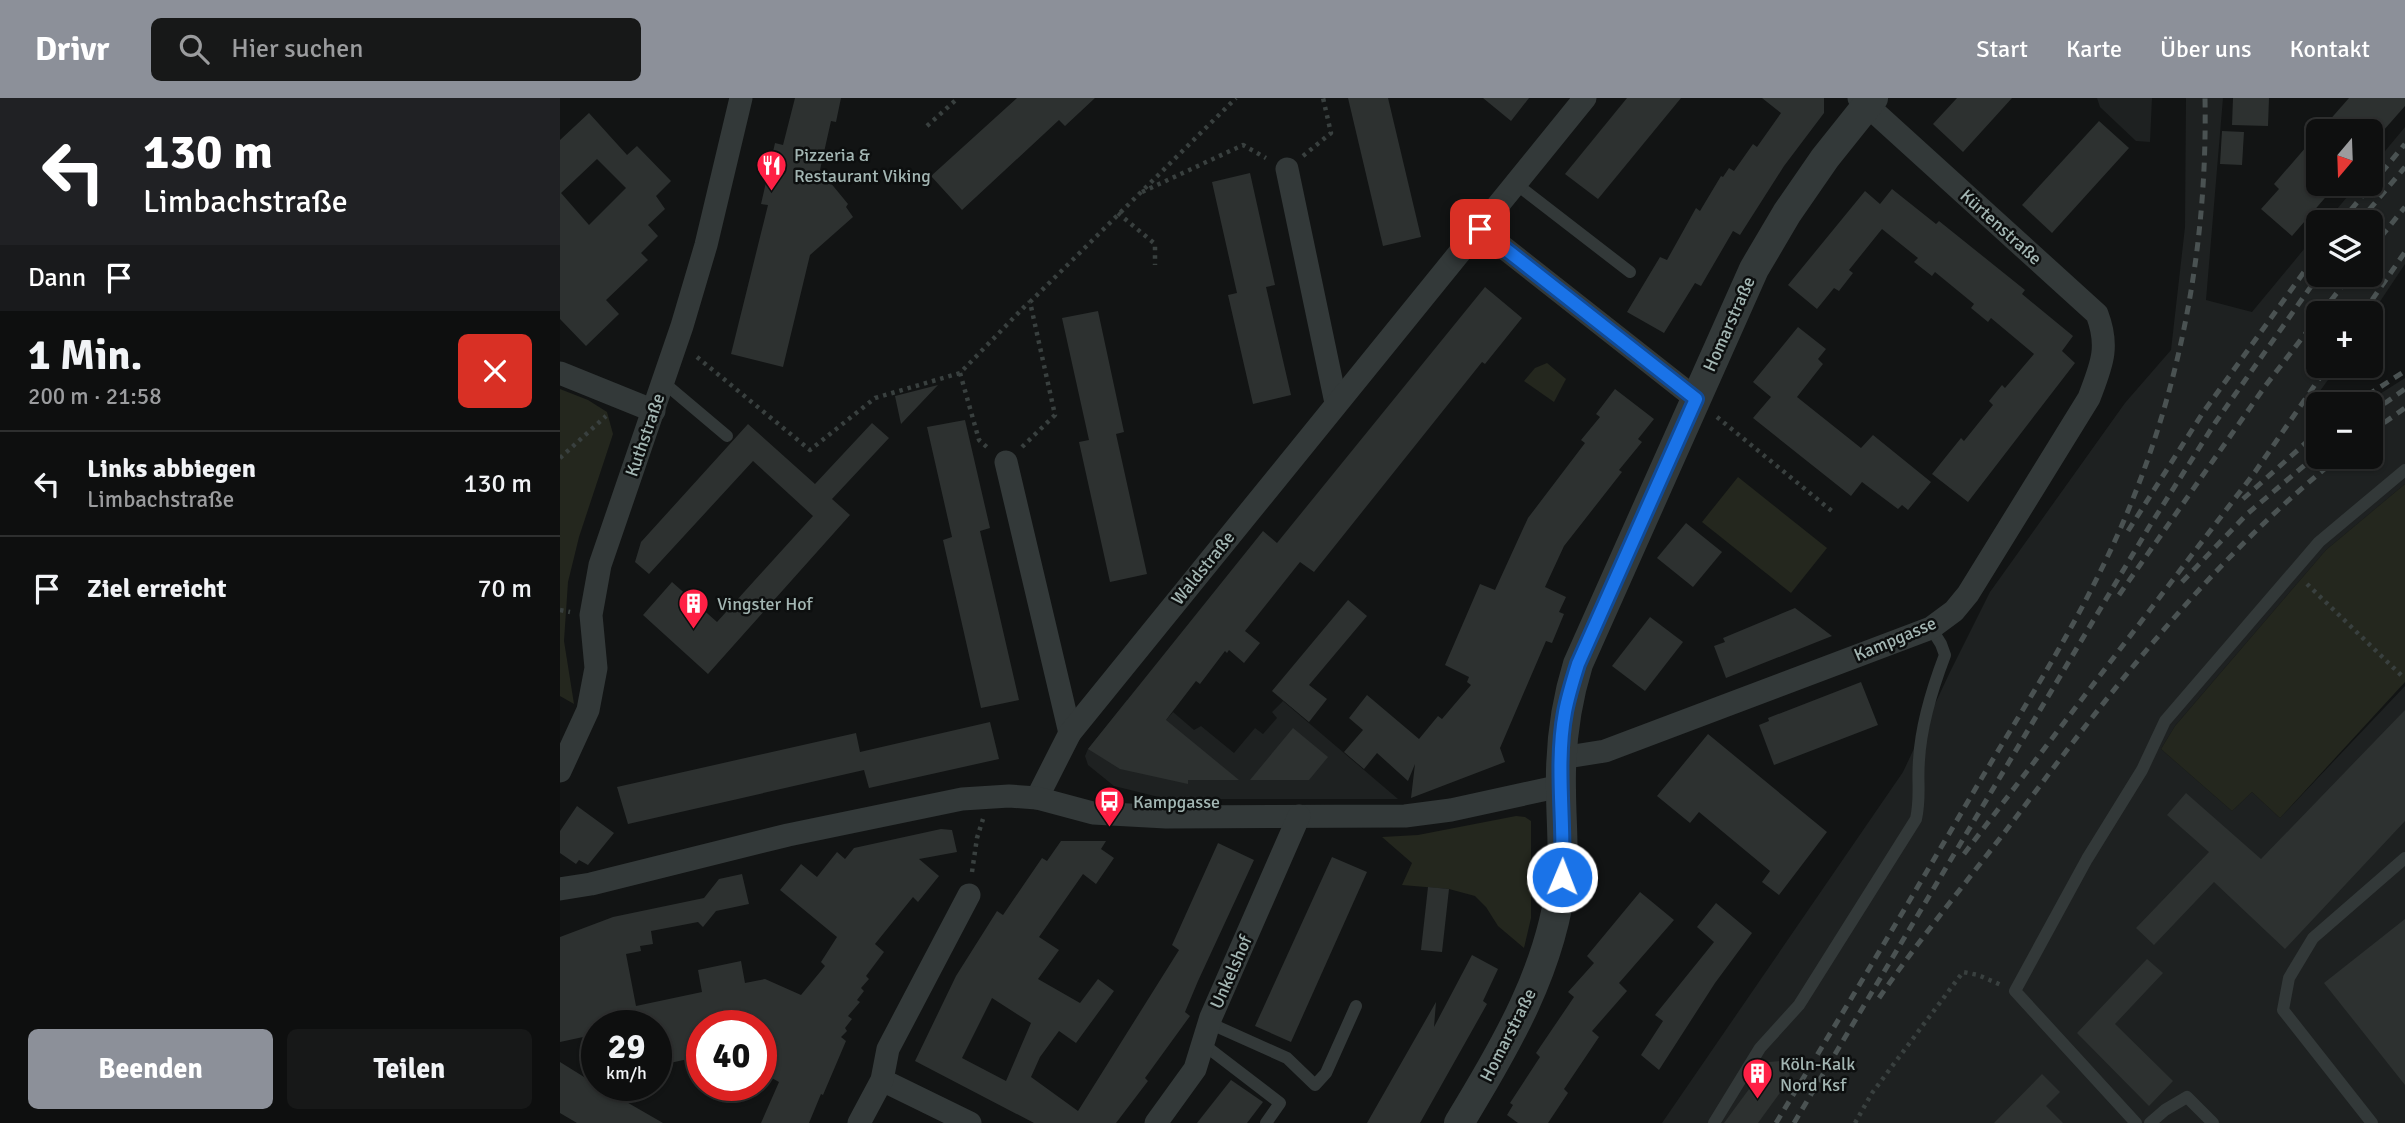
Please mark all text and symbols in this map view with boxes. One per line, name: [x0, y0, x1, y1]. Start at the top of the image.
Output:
search box: [151, 18, 641, 81]
text: Drivr: [35, 29, 109, 70]
icon: search: [175, 30, 213, 68]
text: Hier suchen: [231, 33, 363, 65]
text: Start: [1976, 34, 2028, 64]
text: Karte: [2066, 34, 2122, 64]
text: Über uns: [2160, 34, 2252, 64]
text: Kontakt: [2290, 34, 2370, 64]
north arrow: [2306, 119, 2384, 196]
map controls: [2306, 119, 2383, 469]
text: 130 m: [143, 122, 273, 182]
icon: left: [28, 126, 119, 217]
place label: Pizzeria & Restaurant Viking: [794, 144, 931, 187]
restaurant icon: Pizzeria & Restaurant Viking: [754, 148, 788, 192]
text: Limbachstraße: [143, 182, 348, 221]
street label: Kürtenstraße: [1956, 185, 2046, 269]
pin: [1450, 199, 1510, 259]
icon: arrive: [1461, 210, 1499, 248]
button: layers: [2306, 210, 2383, 287]
icon: arrive: [100, 259, 138, 297]
text: Dann: [28, 262, 86, 294]
street label: Homarstraße: [1698, 273, 1760, 375]
button: +: [2306, 301, 2383, 378]
text: 1 Min.: [28, 330, 142, 381]
button: close: [458, 334, 532, 408]
text: 200 m · 21:58: [28, 382, 162, 411]
street label: Kuthstraße: [621, 391, 669, 479]
button: −: [2306, 392, 2383, 469]
text: Links abbiegen: [87, 453, 256, 485]
icon: left: [28, 465, 66, 503]
text: 130 m: [463, 468, 532, 500]
text: Limbachstraße: [87, 485, 234, 514]
street label: Waldstraße: [1167, 527, 1239, 609]
icon: arrive: [28, 570, 66, 608]
text: Ziel erreicht: [87, 573, 227, 605]
text: 70 m: [477, 573, 532, 605]
building icon: Vingster Hof: [677, 587, 711, 631]
place label: Vingster Hof: [717, 593, 814, 615]
street label: Kampgasse: [1851, 612, 1939, 666]
bus stop icon: Kampgasse: [1093, 785, 1127, 829]
place label: Kampgasse: [1133, 791, 1220, 813]
position arrow: [1525, 840, 1599, 914]
street label: Unkelshof: [1205, 931, 1257, 1012]
street label: Homarstraße: [1475, 985, 1541, 1085]
speed limit sign: 40: [686, 1010, 777, 1101]
text: 29: [608, 1025, 645, 1068]
button: Beenden: [28, 1029, 273, 1109]
button: Teilen: [287, 1029, 532, 1109]
place label: Köln-Kalk Nord Ksf: [1780, 1053, 1855, 1096]
building icon: Köln-Kalk Nord Ksf: [1740, 1057, 1774, 1101]
text: km/h: [606, 1062, 647, 1084]

